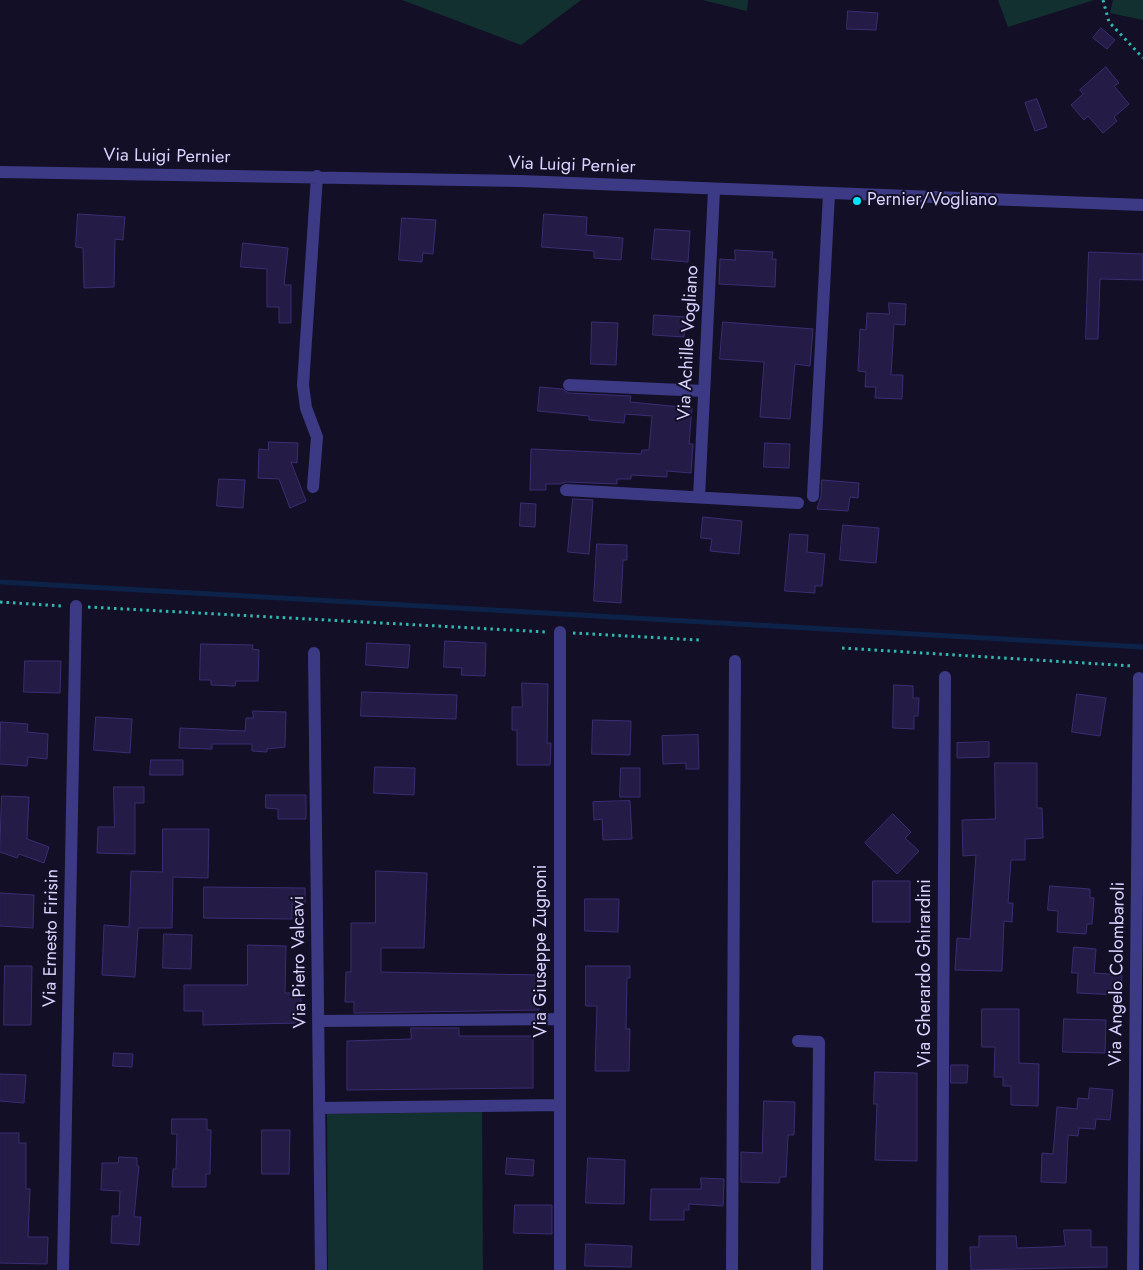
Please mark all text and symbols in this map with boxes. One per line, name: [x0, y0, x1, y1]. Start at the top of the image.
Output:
street label: Via Luigi Pernier: [103, 145, 231, 169]
street label: Via Luigi Pernier: [508, 153, 636, 179]
place label: Pernier/Vogliano: [867, 190, 997, 212]
marker: Pernier/Vogliano: [851, 195, 863, 207]
street label: Via Achille Vogliano: [674, 265, 704, 421]
street label: Via Giuseppe Zugnoni: [531, 865, 553, 1037]
street label: Via Ernesto Firisin: [40, 869, 64, 1007]
street label: Via Gherardo Ghirardini: [915, 879, 937, 1067]
street label: Via Angelo Colombaroli: [1106, 882, 1130, 1066]
street label: Via Pietro Valcavi: [288, 896, 312, 1028]

